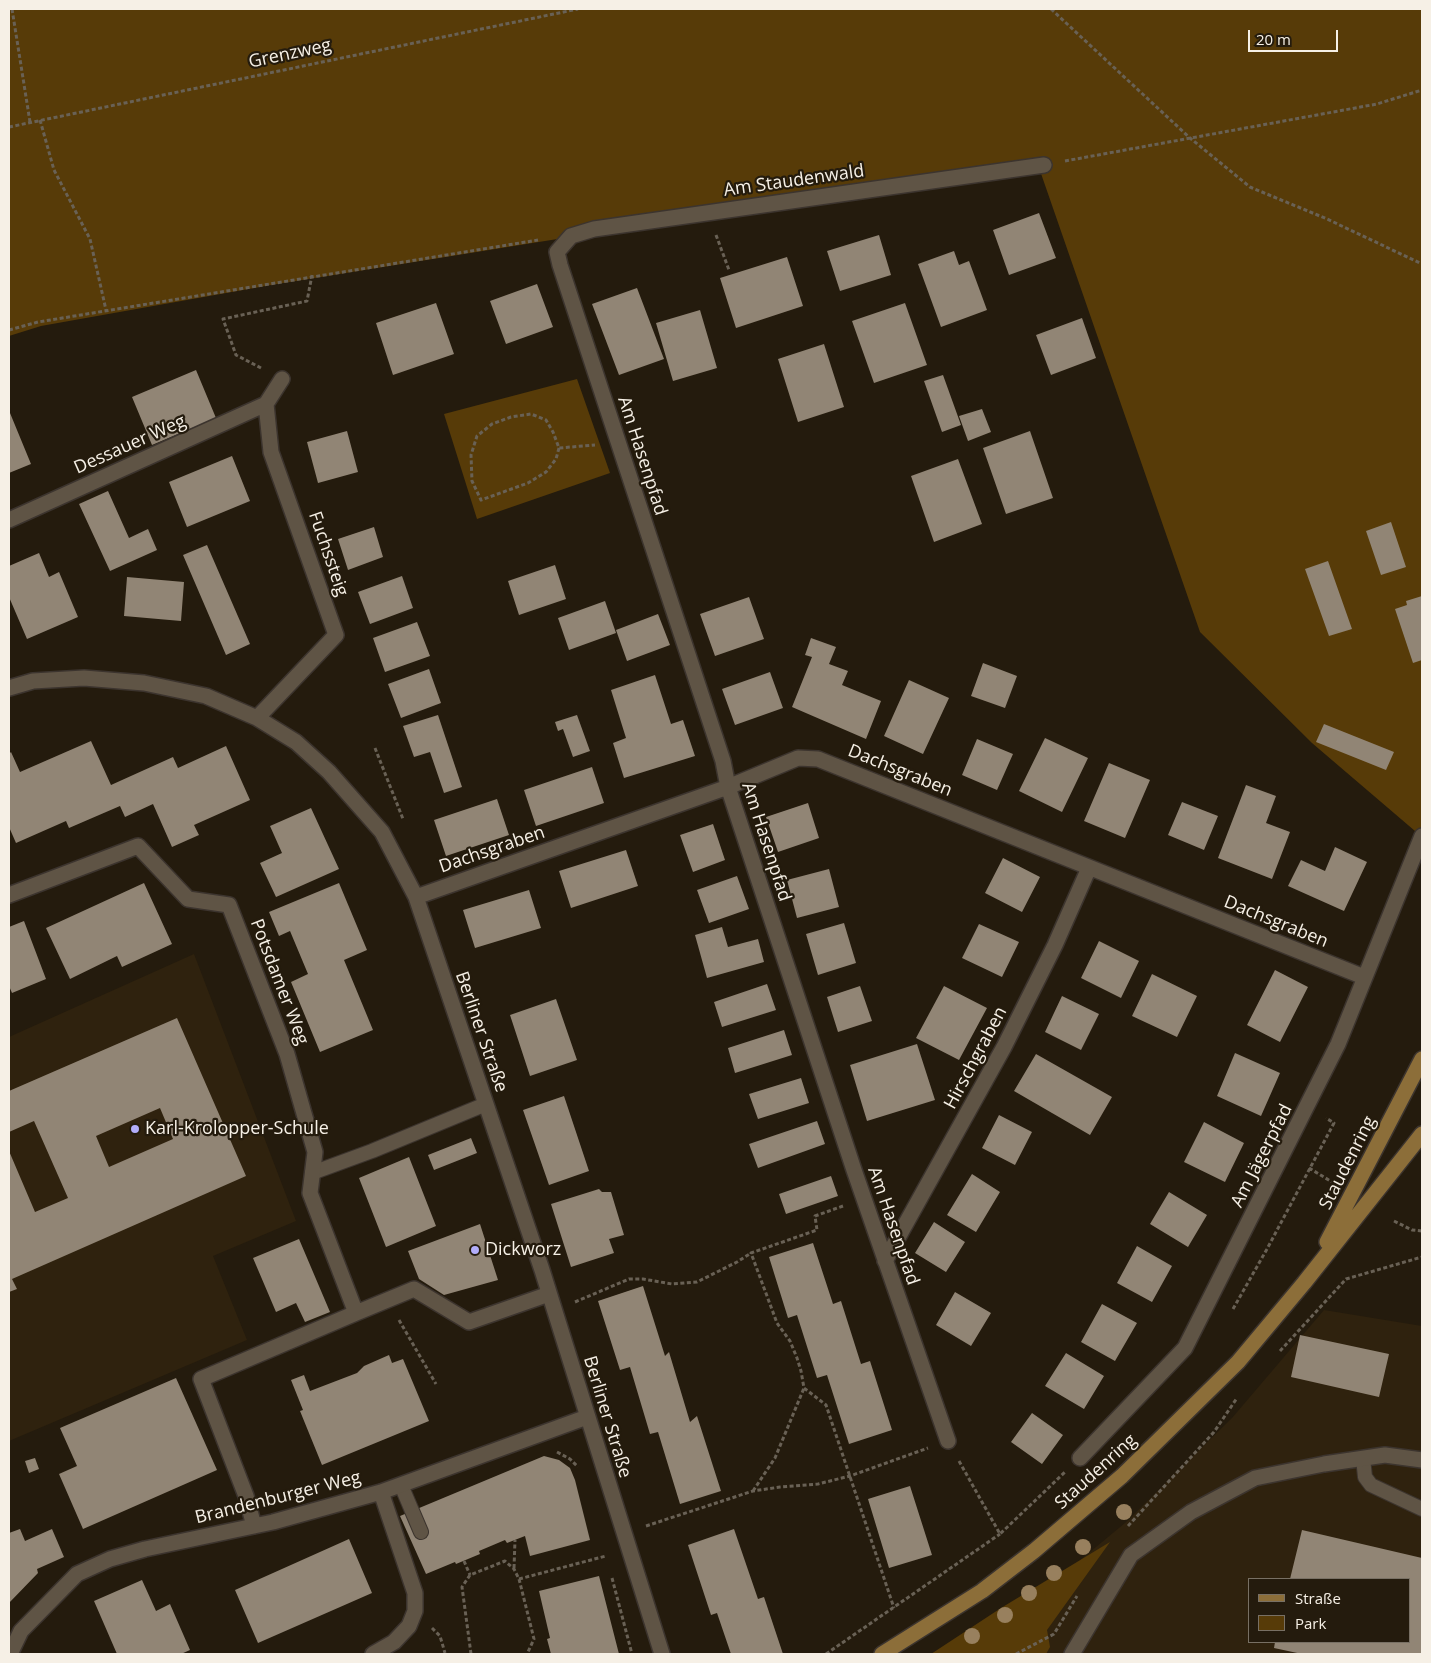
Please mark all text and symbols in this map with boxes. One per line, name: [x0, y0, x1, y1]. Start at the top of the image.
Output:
scale bar: [1251, 20, 1341, 52]
text: 20 m: [1256, 29, 1291, 49]
street label: Grenzweg: [247, 35, 333, 73]
street label: Am Staudenwald: [722, 160, 866, 202]
street label: Am Hasenpfad: [613, 394, 671, 518]
street label: Dessauer Weg: [71, 411, 189, 479]
street label: Fuchssteig: [303, 509, 353, 599]
street label: Dachsgraben: [845, 740, 955, 802]
street label: Am Hasenpfad: [737, 780, 795, 904]
street label: Dachsgraben: [436, 822, 548, 878]
street label: Dachsgraben: [1221, 891, 1331, 953]
street label: Potsdamer Weg: [245, 916, 313, 1048]
street label: Berliner Straße: [450, 969, 512, 1095]
street label: Hirschgraben: [940, 1003, 1012, 1113]
street label: Am Jägerpfad: [1227, 1101, 1297, 1211]
street label: Staudenring: [1315, 1113, 1381, 1213]
place label: Karl-Krolopper-Schule: [145, 1118, 329, 1140]
marker: Karl-Krolopper-Schule: [129, 1123, 141, 1135]
street label: Am Hasenpfad: [863, 1164, 923, 1288]
place label: Dickworz: [485, 1239, 561, 1261]
marker: Dickworz: [469, 1244, 481, 1256]
street label: Berliner Straße: [578, 1353, 636, 1481]
street label: Staudenring: [1051, 1430, 1141, 1514]
street label: Brandenburger Weg: [193, 1467, 363, 1529]
legend: [1248, 1578, 1411, 1643]
text: Straße: [1295, 1588, 1341, 1608]
text: Park: [1295, 1613, 1326, 1633]

